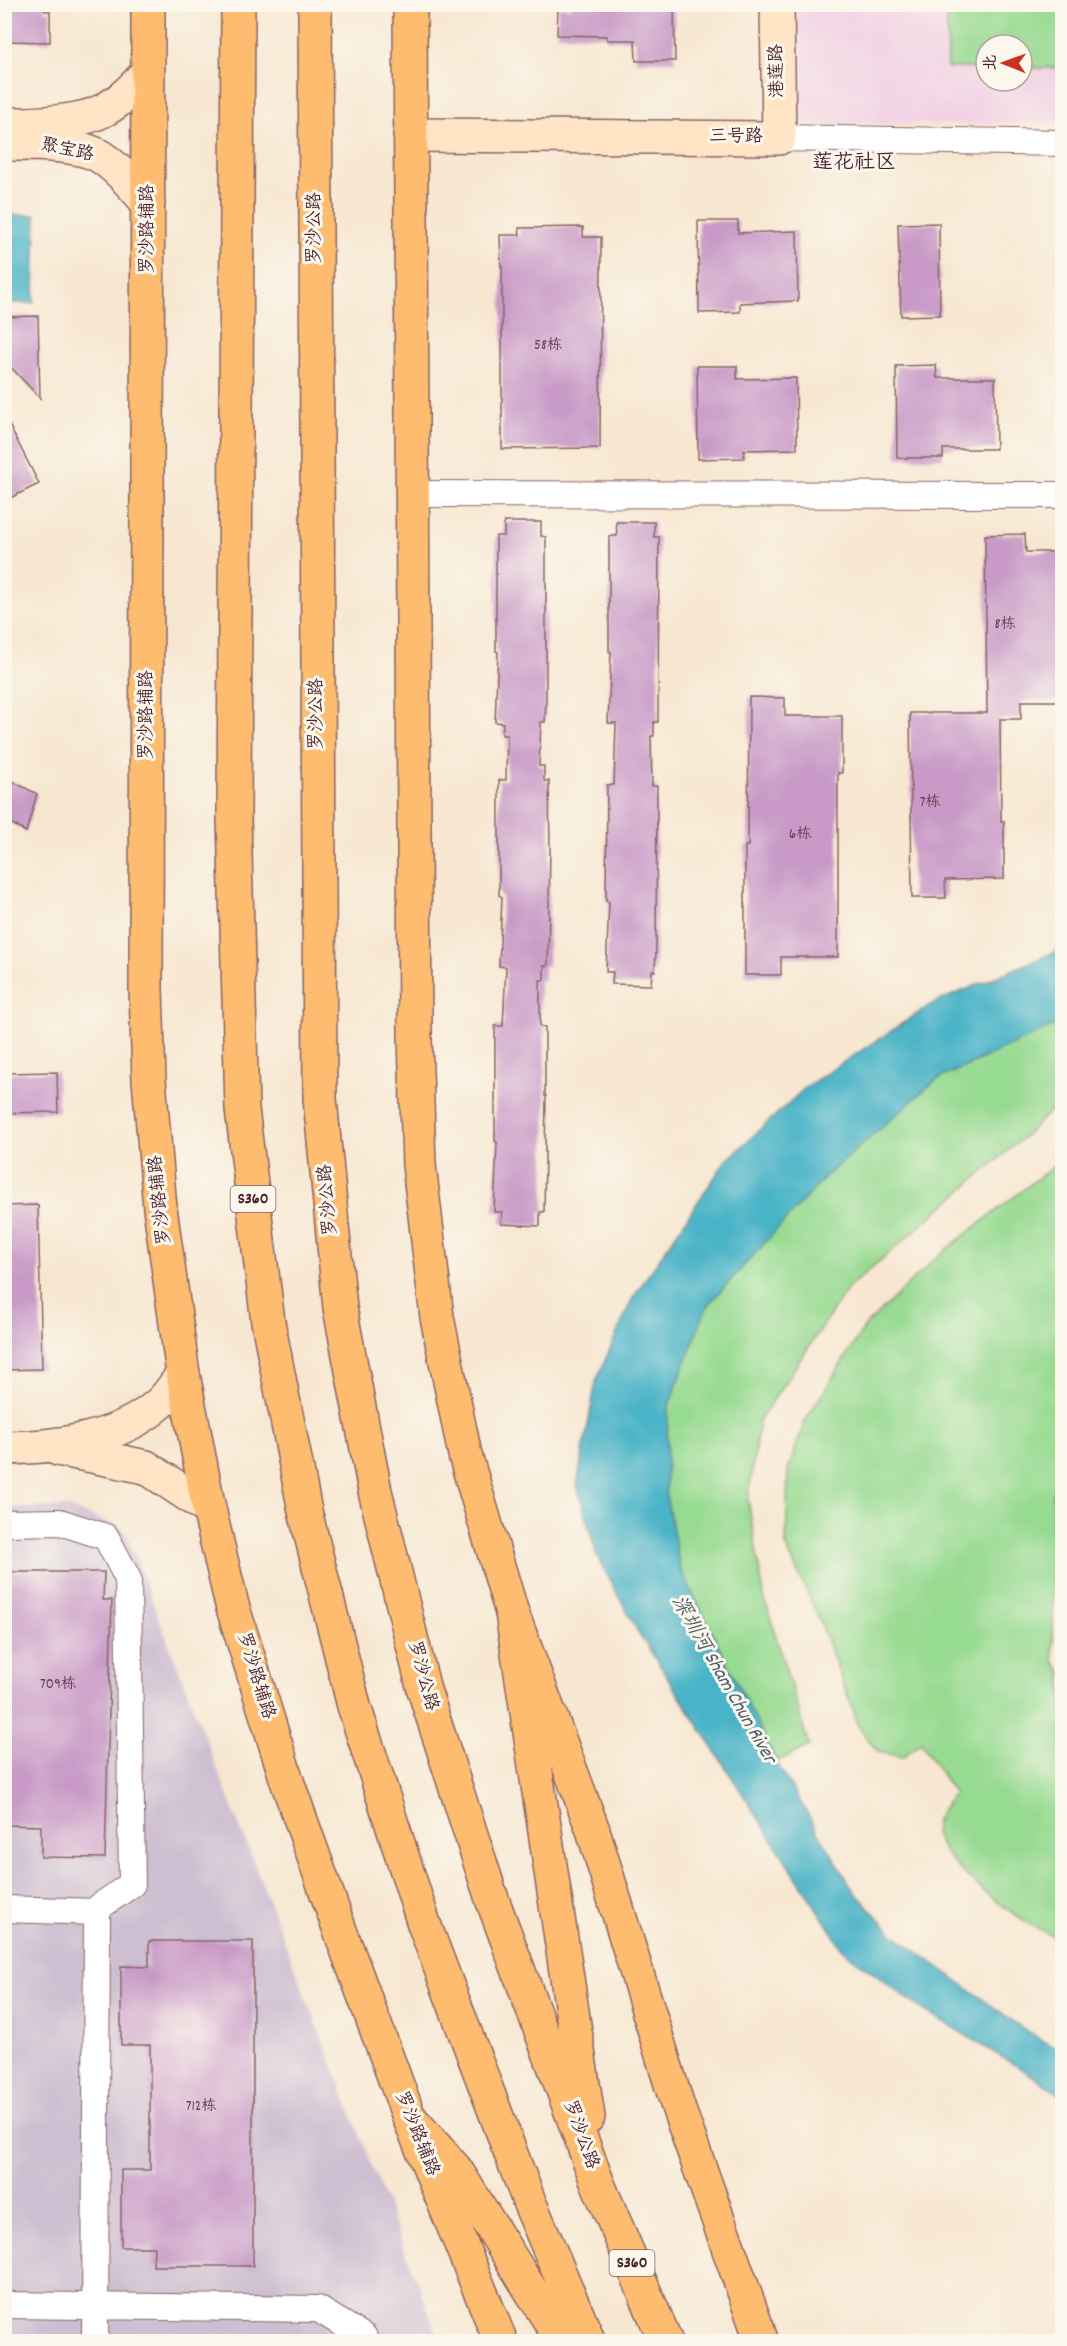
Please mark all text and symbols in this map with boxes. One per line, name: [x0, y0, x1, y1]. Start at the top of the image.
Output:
north arrow: [974, 33, 1034, 93]
street label: 港莲路: [765, 44, 791, 98]
text: 北: [980, 55, 1003, 71]
street label: 三号路: [709, 125, 763, 150]
street label: 聚宝路: [38, 133, 96, 169]
district label: 莲花社区: [812, 149, 896, 179]
street label: 罗沙路辅路: [136, 184, 161, 274]
street label: 罗沙公路: [303, 192, 328, 264]
house number: 58栋: [534, 335, 562, 357]
house number: 8栋: [994, 614, 1016, 636]
street label: 罗沙路辅路: [135, 670, 160, 760]
street label: 罗沙公路: [305, 678, 330, 750]
house number: 7栋: [920, 792, 940, 814]
house number: 6栋: [789, 824, 811, 846]
street label: 罗沙路辅路: [144, 1154, 178, 1246]
street label: 罗沙公路: [313, 1163, 345, 1237]
road number: S360: [230, 1186, 276, 1212]
water label: 深圳河 Sham Chun River: [663, 1591, 784, 1771]
street label: 罗沙路辅路: [230, 1629, 280, 1723]
street label: 罗沙公路: [401, 1638, 443, 1714]
house number: 709栋: [40, 1674, 76, 1696]
street label: 罗沙路辅路: [388, 2088, 444, 2180]
house number: 712栋: [186, 2096, 216, 2118]
street label: 罗沙公路: [556, 2097, 604, 2173]
road number: S360: [610, 2250, 654, 2276]

